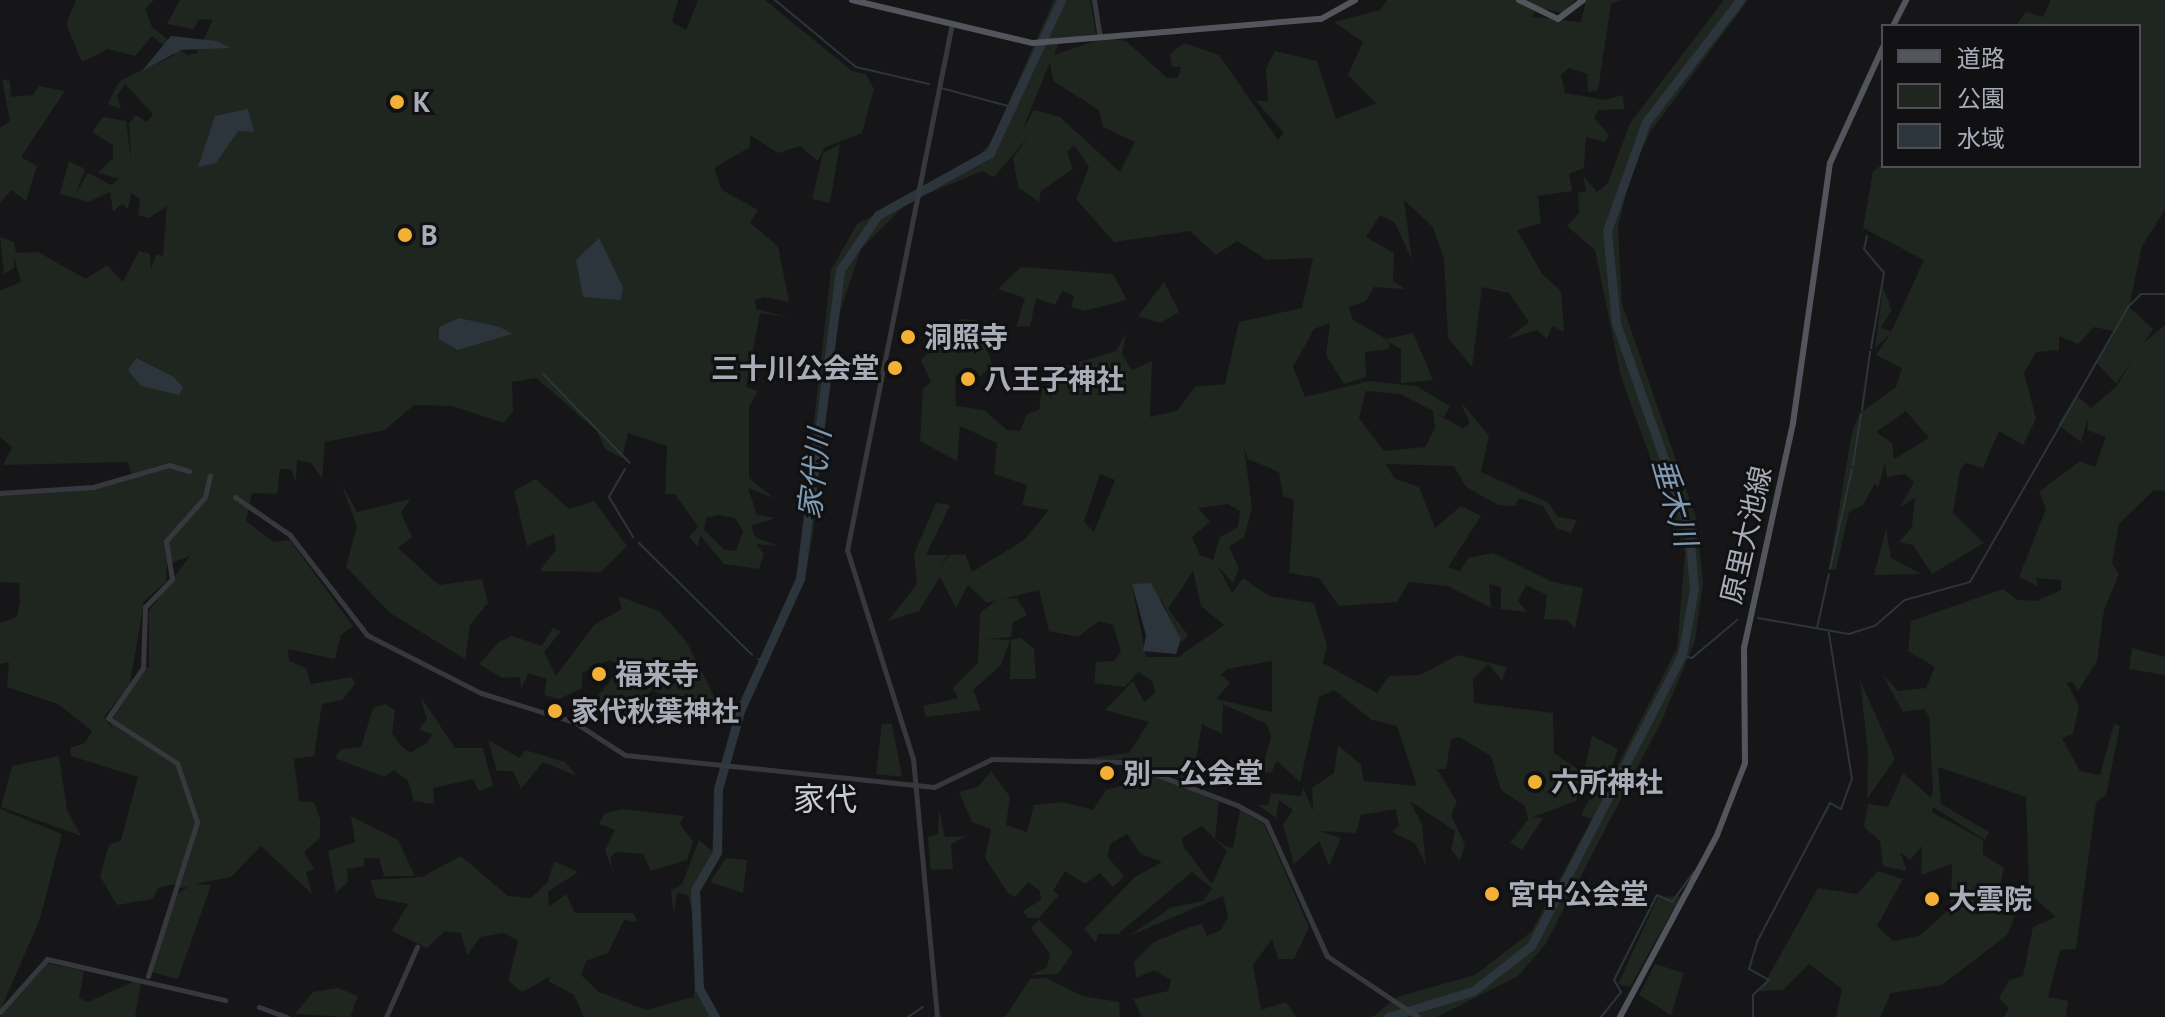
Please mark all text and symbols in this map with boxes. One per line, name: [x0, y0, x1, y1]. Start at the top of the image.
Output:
legend: [1881, 24, 2141, 168]
text: 道路: [1957, 43, 2005, 74]
text: 公園: [1957, 83, 2005, 114]
place label: K: [413, 85, 430, 119]
marker: K: [388, 93, 406, 111]
text: 水域: [1957, 123, 2005, 154]
place label: B: [421, 218, 438, 252]
marker: B: [396, 226, 414, 244]
place label: 洞照寺: [924, 320, 1008, 354]
marker: 洞照寺: [899, 328, 917, 346]
place label: 三十川公会堂: [711, 351, 879, 385]
marker: 三十川公会堂: [886, 359, 904, 377]
place label: 八王子神社: [984, 362, 1124, 396]
marker: 八王子神社: [959, 370, 977, 388]
water label: 家代川: [791, 427, 837, 521]
water label: 垂木川: [1645, 454, 1705, 550]
street label: 原里大池線: [1714, 463, 1778, 607]
place label: 福来寺: [615, 657, 699, 691]
marker: 福来寺: [590, 665, 608, 683]
place label: 家代秋葉神社: [571, 694, 739, 728]
marker: 家代秋葉神社: [546, 702, 564, 720]
place label: 別一公会堂: [1123, 756, 1263, 790]
marker: 別一公会堂: [1098, 764, 1116, 782]
place label: 六所神社: [1551, 765, 1663, 799]
marker: 六所神社: [1526, 773, 1544, 791]
district label: 家代: [793, 779, 857, 817]
place label: 宮中公会堂: [1508, 877, 1648, 911]
place label: 大雲院: [1948, 882, 2032, 916]
marker: 宮中公会堂: [1483, 885, 1501, 903]
marker: 大雲院: [1923, 890, 1941, 908]

